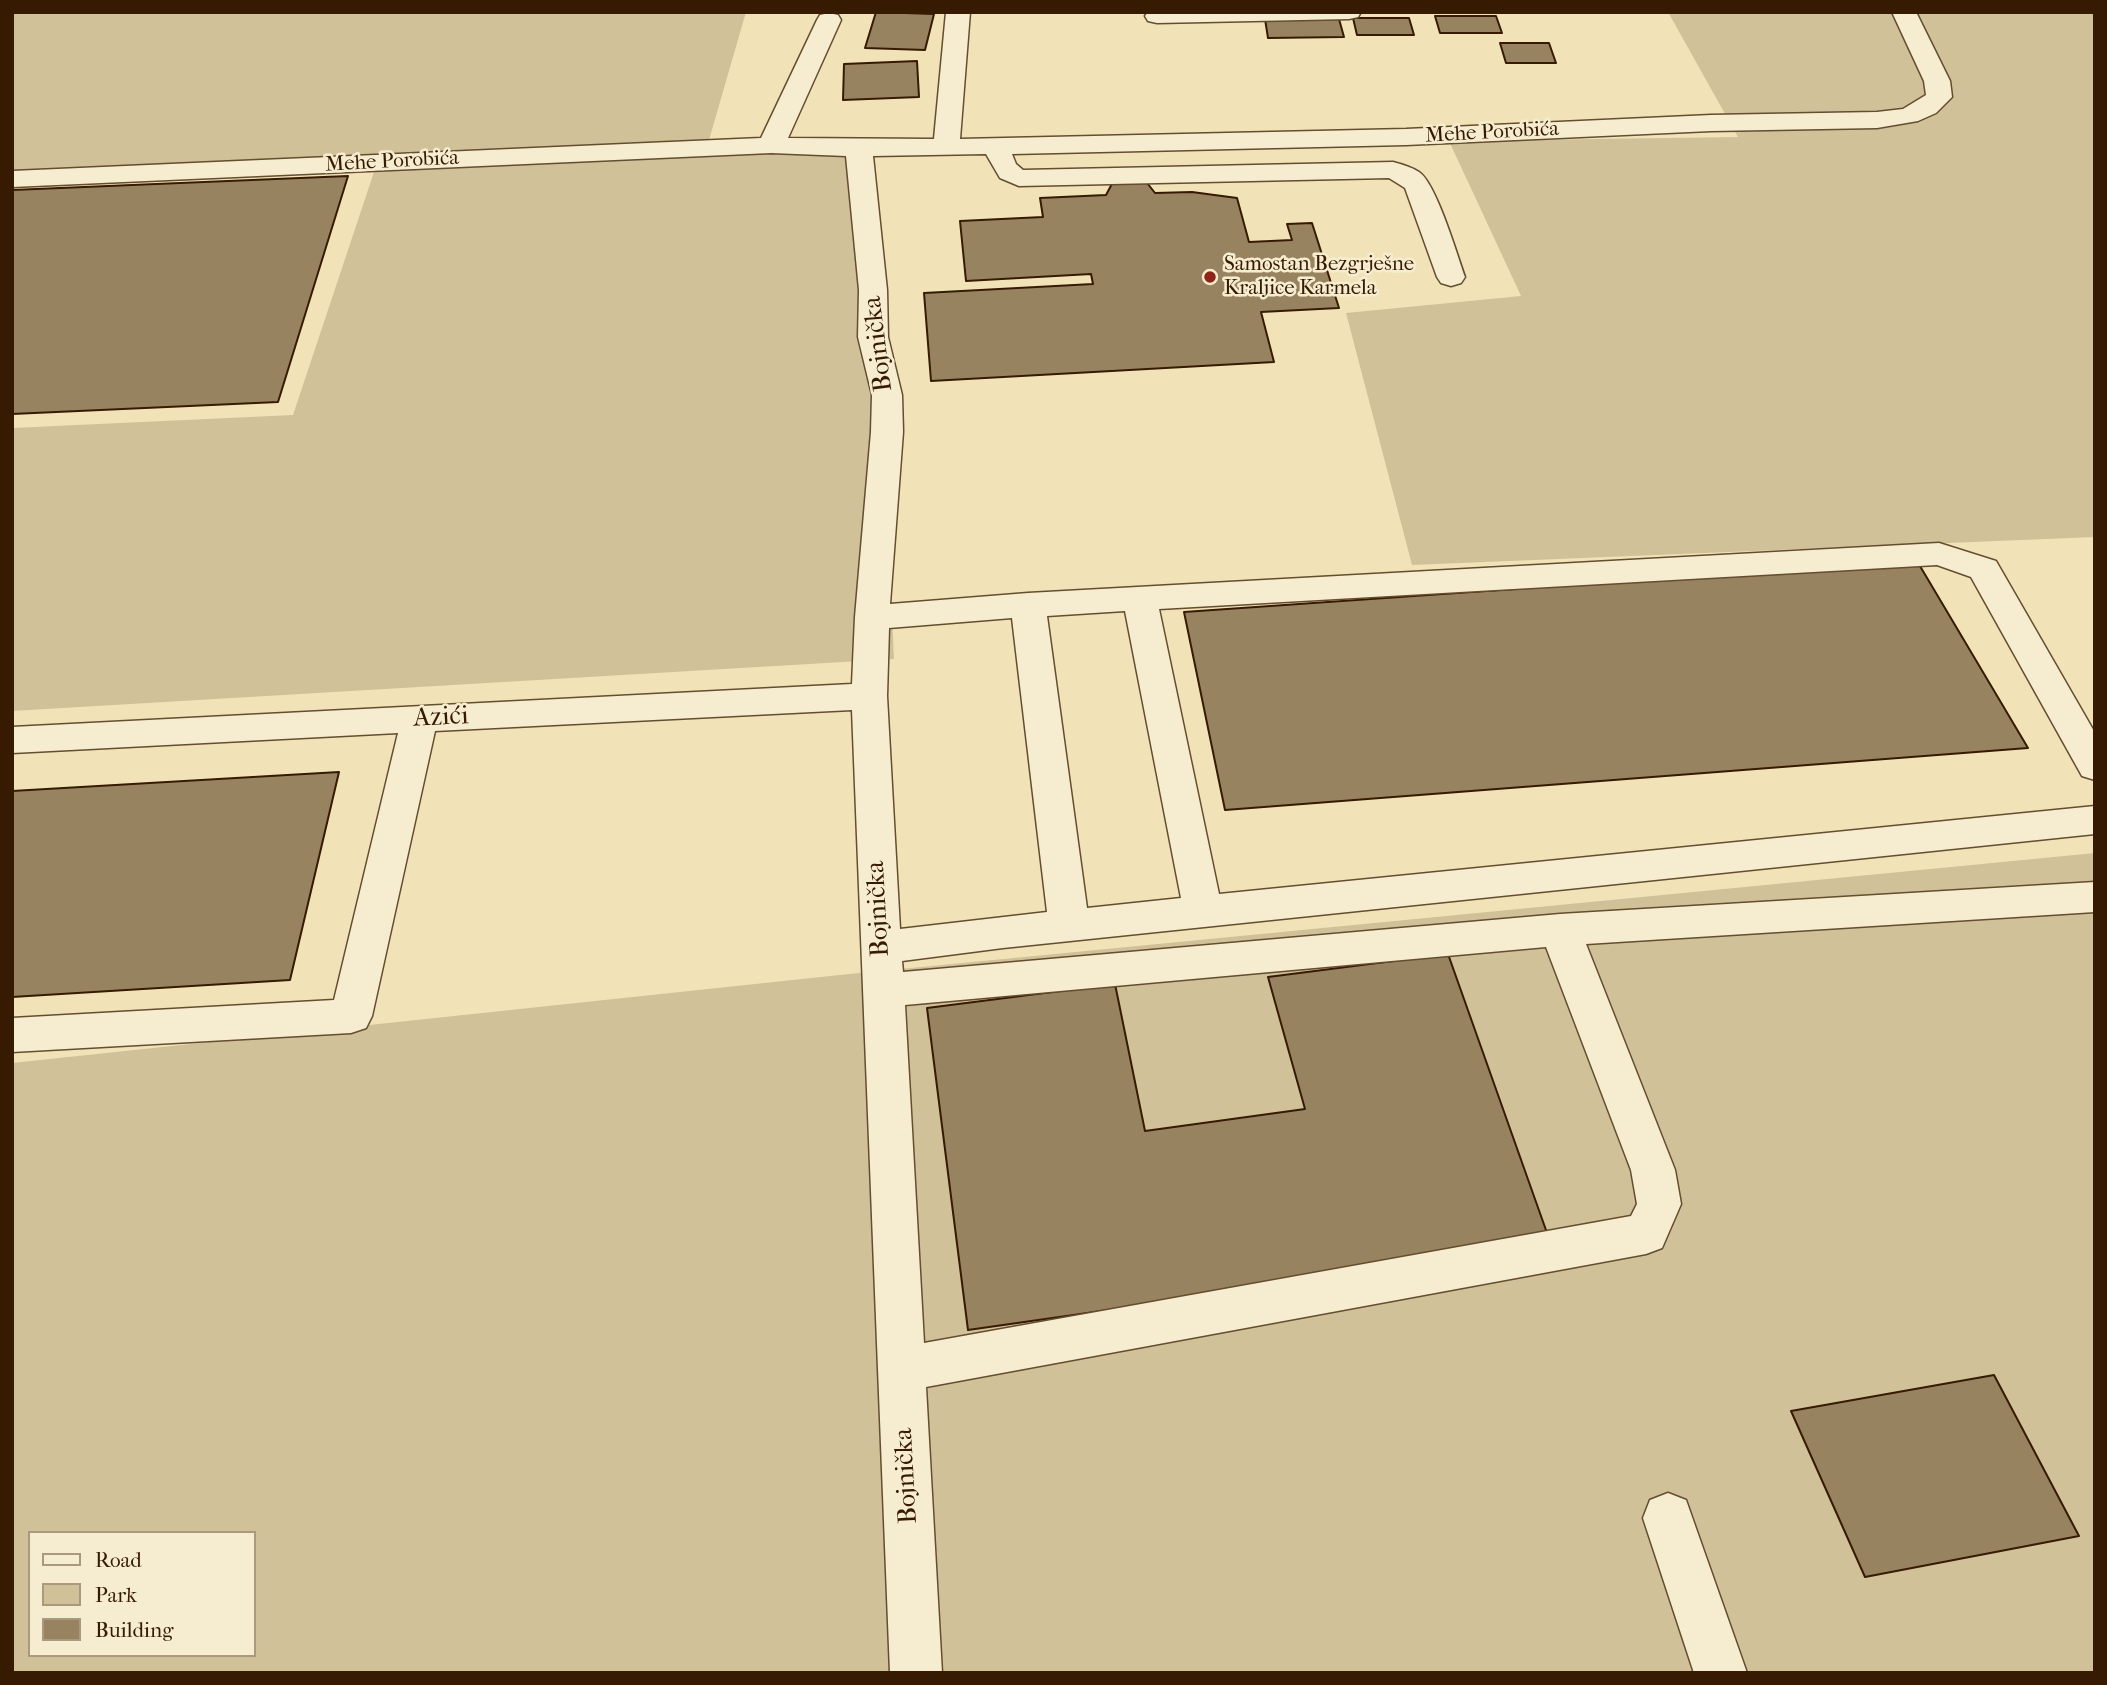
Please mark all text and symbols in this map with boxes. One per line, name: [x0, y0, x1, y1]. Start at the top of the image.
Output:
street label: Mehe Porobića: [1425, 117, 1559, 149]
street label: Mehe Porobića: [325, 146, 459, 178]
place label: Samostan Bezgrješne Kraljice Karmela: [1224, 252, 1414, 302]
marker: Samostan Bezgrješne Kraljice Karmela: [1202, 269, 1218, 285]
street label: Bojnička: [858, 294, 900, 394]
street label: Azići: [413, 701, 469, 735]
street label: Bojnička: [861, 860, 897, 958]
street label: Bojnička: [889, 1427, 925, 1525]
legend: [28, 1531, 256, 1657]
text: Road: [95, 1548, 142, 1572]
text: Park: [95, 1583, 137, 1607]
text: Building: [95, 1618, 173, 1642]

